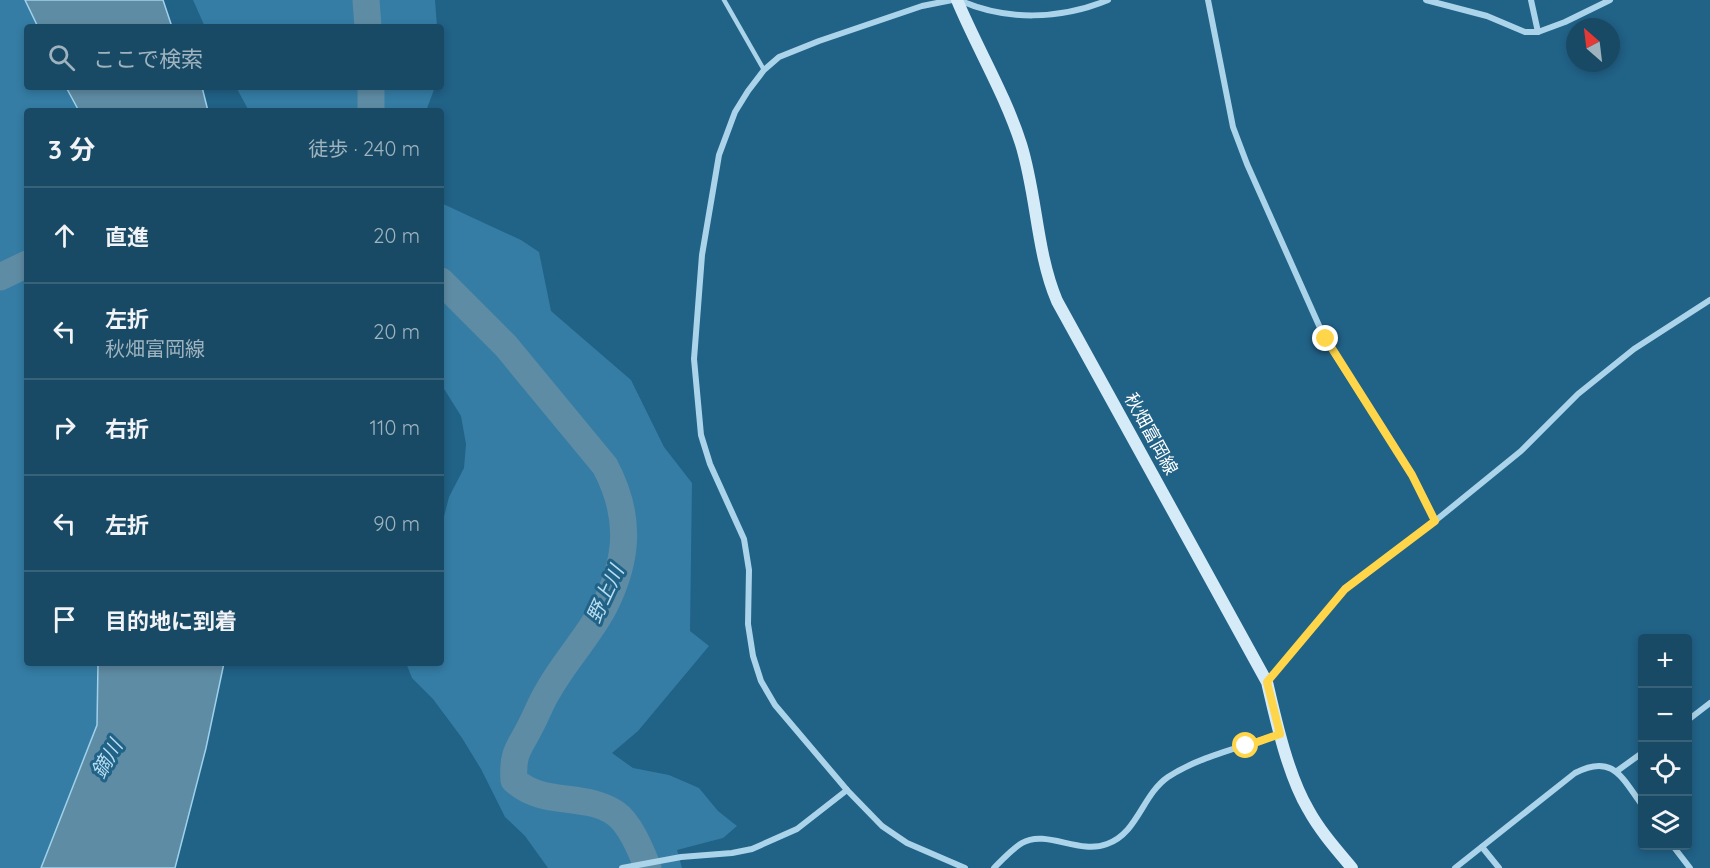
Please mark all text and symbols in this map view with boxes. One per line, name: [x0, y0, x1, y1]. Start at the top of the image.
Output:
north arrow: [1566, 18, 1620, 72]
search box: [24, 24, 444, 90]
icon: search: [45, 41, 78, 74]
text: ここで検索: [93, 45, 203, 73]
text: 3 分: [48, 133, 95, 166]
text: 徒歩 · 240 m: [308, 136, 420, 161]
icon: ahead: [48, 219, 81, 252]
text: 直進: [105, 223, 149, 251]
text: 20 m: [373, 223, 420, 248]
text: 左折: [105, 305, 149, 333]
icon: left: [48, 315, 81, 348]
text: 20 m: [373, 319, 420, 344]
route end: [1312, 325, 1338, 351]
text: 秋畑富岡線: [105, 336, 205, 361]
street label: 秋畑富岡線: [1120, 389, 1183, 479]
icon: right: [48, 411, 81, 444]
text: 右折: [105, 415, 149, 443]
text: 110 m: [370, 415, 420, 440]
icon: left: [48, 507, 81, 540]
text: 左折: [105, 511, 149, 539]
text: 90 m: [373, 511, 420, 536]
water label: 野上川: [581, 560, 629, 626]
icon: arrive: [48, 603, 81, 636]
text: 目的地に到着: [105, 607, 237, 635]
map controls: [1638, 634, 1692, 850]
button: +: [1638, 634, 1692, 688]
button: −: [1638, 688, 1692, 742]
route start: [1232, 732, 1258, 758]
water label: 鏑川: [86, 733, 128, 782]
button: locate: [1638, 742, 1692, 796]
button: layers: [1638, 796, 1692, 850]

